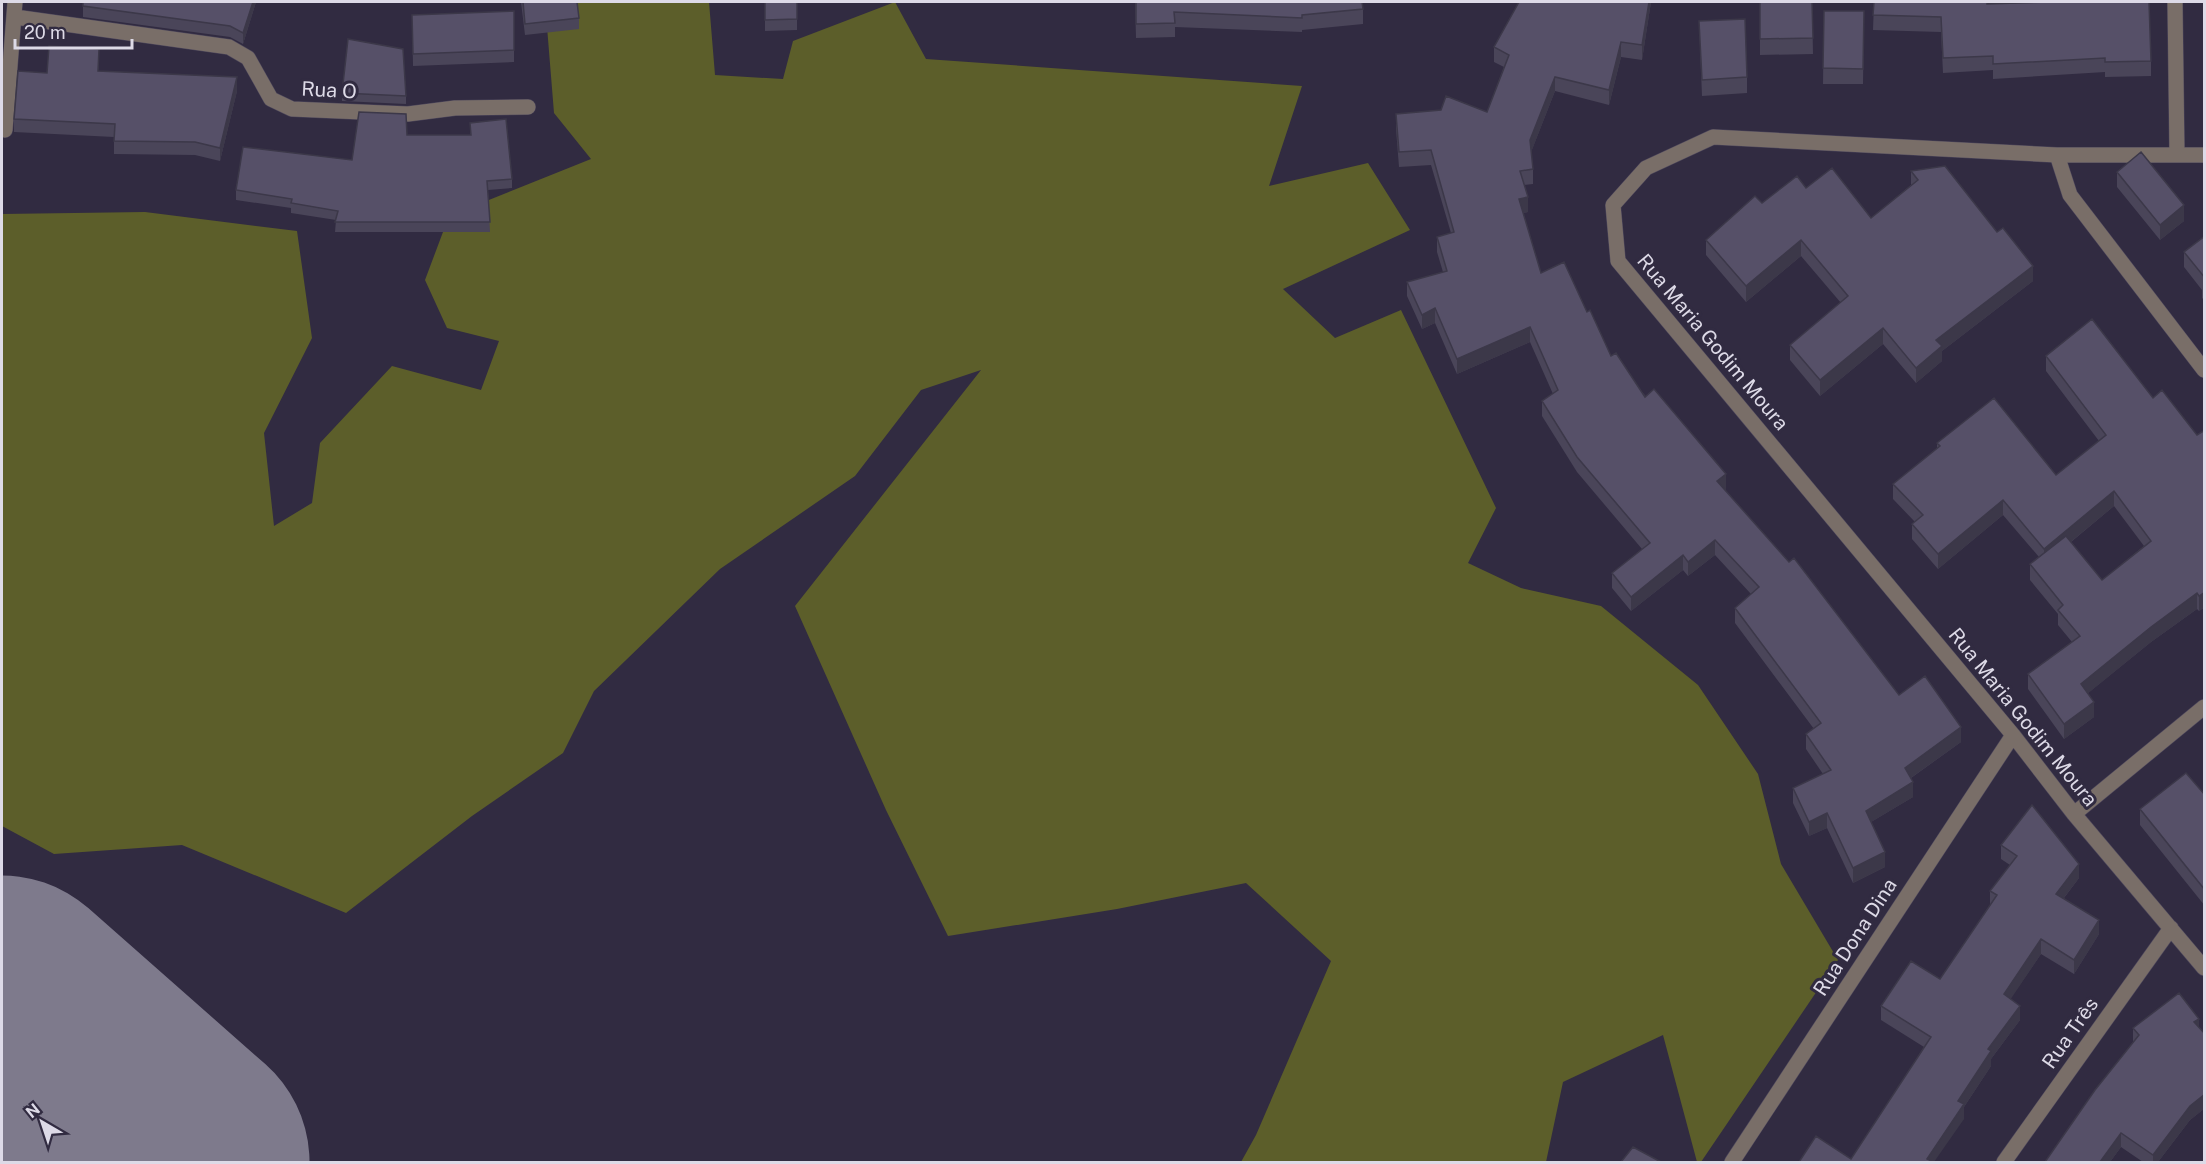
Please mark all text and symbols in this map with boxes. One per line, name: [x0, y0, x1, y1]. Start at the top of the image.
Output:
scale bar: [15, 12, 132, 50]
text: 20 m: [24, 22, 66, 43]
street label: Rua O: [301, 77, 357, 103]
street label: Rua Maria Godim Moura: [1632, 249, 1794, 435]
street label: Rua Maria Godim Moura: [1944, 623, 2102, 811]
street label: Rua Dona Dina: [1808, 874, 1902, 1000]
street label: Rua Três: [2037, 993, 2103, 1073]
north arrow: [12, 1092, 72, 1152]
text: N: [22, 1099, 44, 1122]

